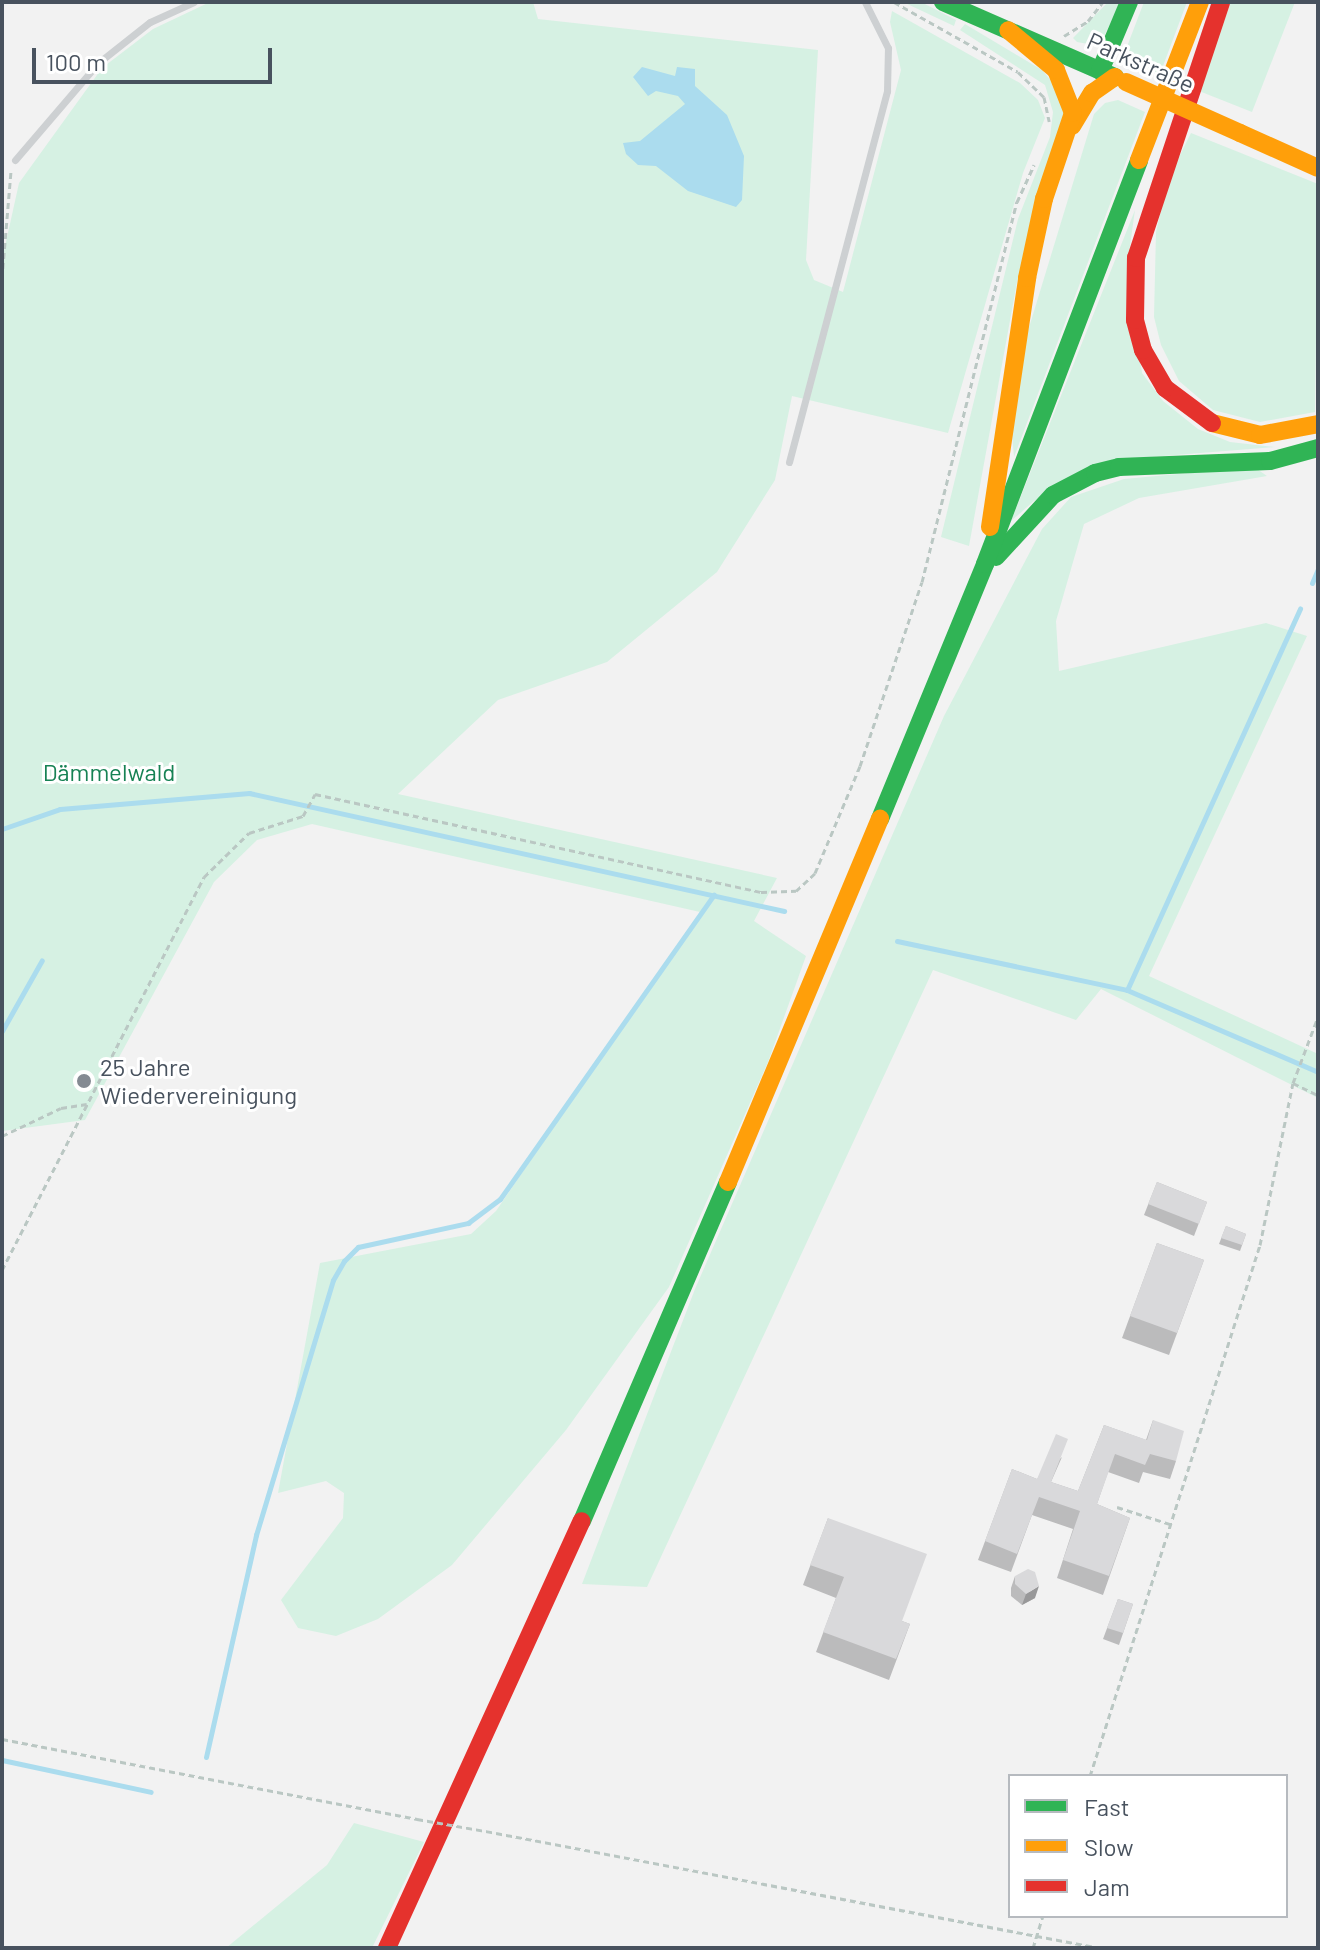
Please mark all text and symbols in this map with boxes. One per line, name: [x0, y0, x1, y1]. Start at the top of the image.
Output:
street label: Parkstraße: [1083, 26, 1199, 98]
scale bar: [36, 32, 276, 82]
text: 100 m: [46, 47, 106, 76]
park label: Dämmelwald: [43, 758, 175, 786]
place label: 25 Jahre Wiedervereinigung: [100, 1053, 297, 1109]
marker: 25 Jahre Wiedervereinigung: [75, 1072, 93, 1090]
legend: [1008, 1774, 1288, 1918]
text: Fast: [1084, 1792, 1129, 1821]
text: Slow: [1084, 1832, 1133, 1861]
text: Jam: [1084, 1872, 1130, 1901]

